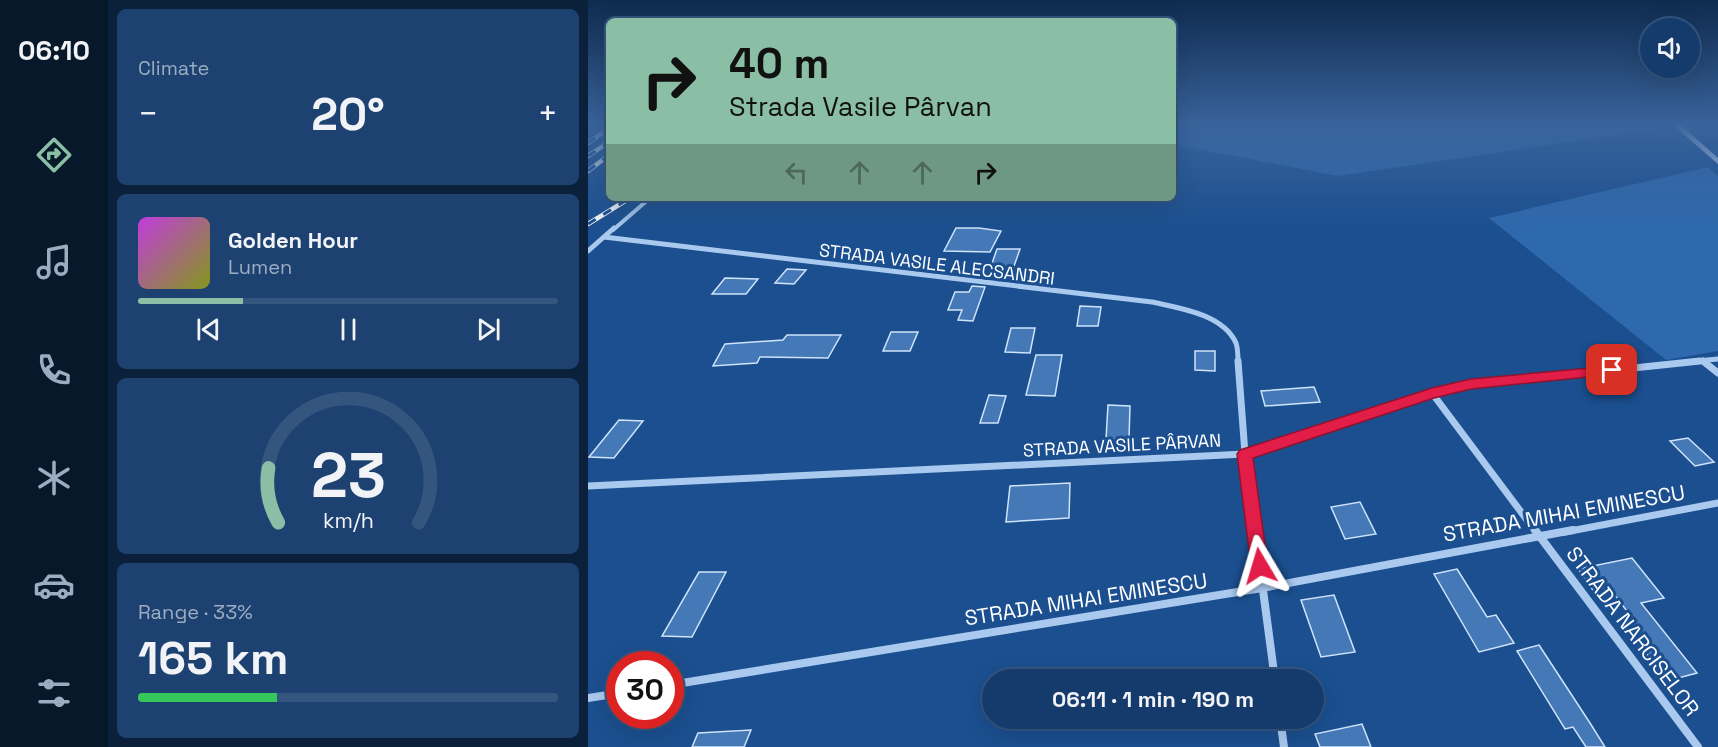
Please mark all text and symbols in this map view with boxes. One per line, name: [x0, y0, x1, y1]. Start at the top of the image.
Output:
map controls: [1640, 18, 1700, 78]
button: sound: [1640, 18, 1700, 78]
text: 06:10: [18, 33, 90, 68]
text: 40 m: [729, 37, 829, 90]
icon: right: [630, 42, 708, 120]
text: Climate: [138, 55, 209, 81]
text: 20°: [311, 86, 385, 143]
text: Strada Vasile Pârvan: [729, 89, 992, 124]
text: −: [138, 93, 158, 135]
text: +: [538, 93, 558, 135]
icon: directions: [33, 134, 75, 176]
icon: left: [780, 156, 813, 189]
icon: ahead: [843, 156, 876, 189]
icon: ahead: [906, 156, 939, 189]
icon: right: [969, 156, 1002, 189]
text: Golden Hour: [228, 226, 358, 254]
street label: STRADA VASILE ALECSANDRI: [818, 238, 1056, 290]
icon: music: [33, 241, 75, 283]
text: Lumen: [228, 254, 292, 280]
icon: previous: [192, 313, 225, 346]
icon: pause: [332, 313, 365, 346]
icon: next: [472, 313, 505, 346]
pin: [1586, 344, 1637, 395]
icon: phone: [33, 349, 75, 391]
icon: arrive: [1595, 353, 1628, 386]
street label: STRADA VASILE PÂRVAN: [1022, 428, 1222, 462]
text: 23: [310, 436, 385, 515]
icon: climate: [33, 457, 75, 499]
street label: STRADA MIHAI EMINESCU: [1441, 478, 1687, 548]
text: km/h: [322, 507, 374, 534]
position arrow: [1228, 534, 1292, 598]
street label: STRADA NARCISELOR: [1560, 541, 1706, 721]
icon: car: [33, 564, 75, 606]
street label: STRADA MIHAI EMINESCU: [963, 566, 1209, 632]
text: Range · 33%: [138, 599, 253, 625]
text: 165 km: [138, 630, 288, 687]
speed limit sign: 30: [606, 651, 684, 729]
icon: filters: [33, 672, 75, 714]
text: 06:11 · 1 min · 190 m: [1052, 685, 1254, 713]

